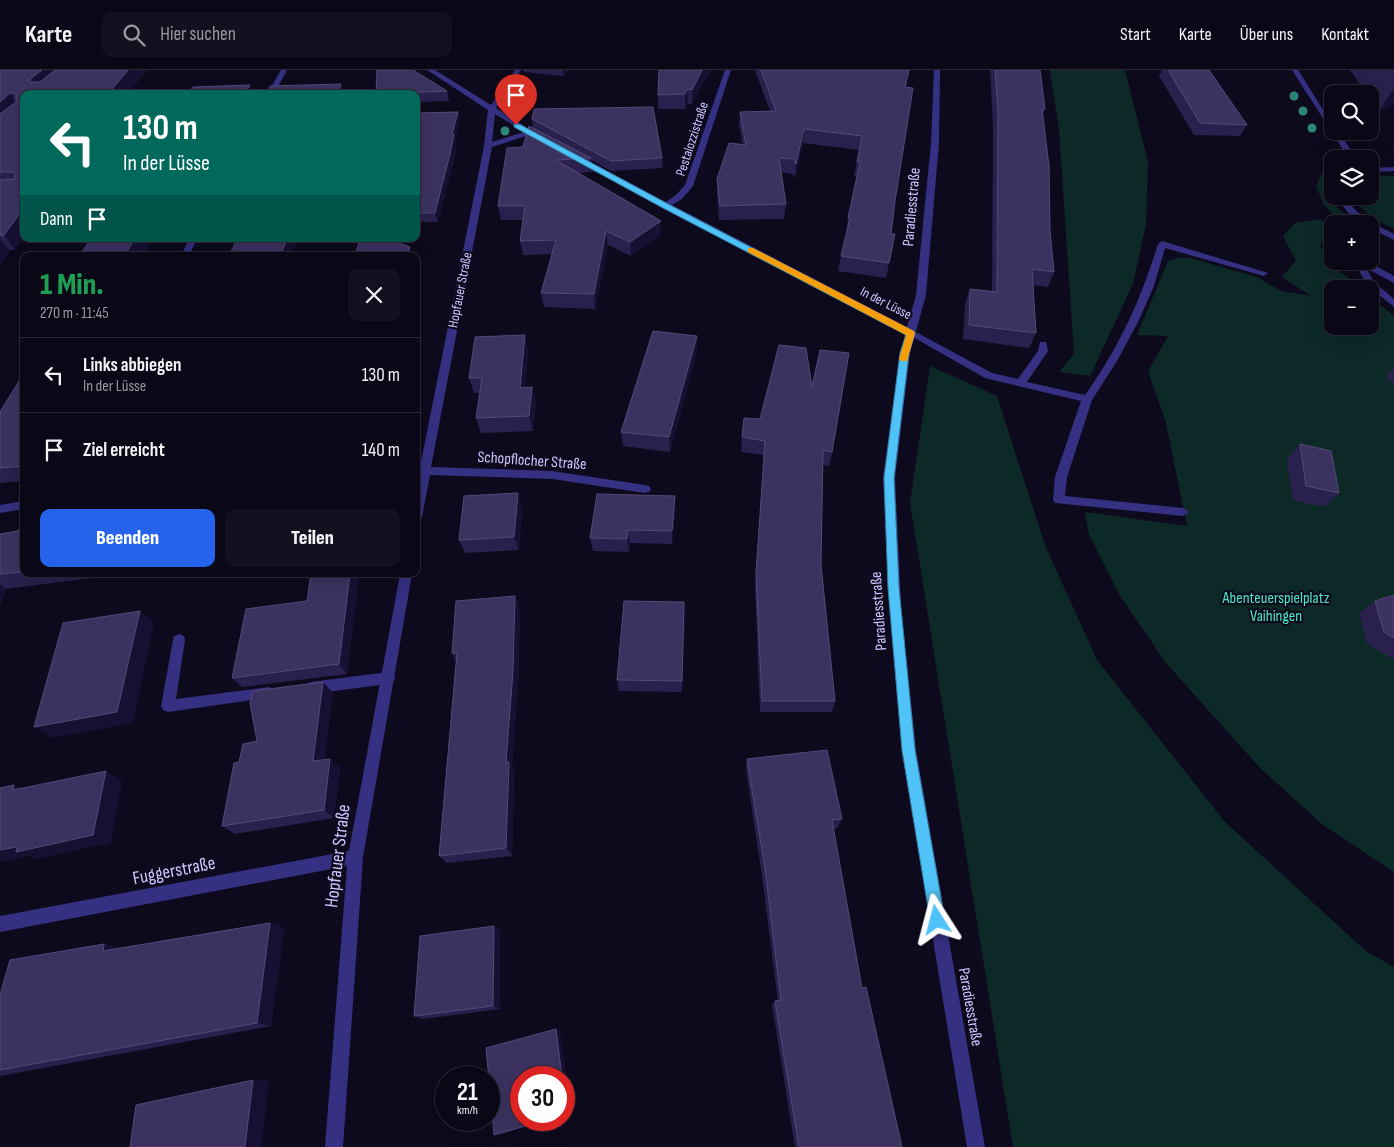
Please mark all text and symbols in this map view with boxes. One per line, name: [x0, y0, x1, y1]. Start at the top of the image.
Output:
search box: [102, 12, 452, 57]
text: Karte: [25, 20, 72, 49]
icon: search: [120, 21, 148, 49]
text: Hier suchen: [160, 23, 236, 46]
text: Start: [1120, 24, 1151, 45]
text: Karte: [1179, 24, 1212, 45]
text: Über uns: [1240, 24, 1293, 45]
text: Kontakt: [1321, 24, 1369, 45]
pin: [495, 74, 537, 125]
icon: arrive: [502, 81, 530, 109]
map controls: [1324, 85, 1379, 335]
button: search: [1324, 85, 1379, 140]
street label: Pestalozzistraße: [672, 100, 712, 178]
text: 130 m: [123, 107, 198, 150]
icon: left: [40, 110, 105, 175]
text: In der Lüsse: [123, 150, 210, 177]
button: layers: [1324, 150, 1379, 205]
street label: Paradiesstraße: [899, 167, 925, 247]
icon: arrive: [83, 205, 111, 233]
text: Dann: [40, 208, 73, 231]
button: +: [1324, 215, 1379, 270]
street label: Hopfauer Straße: [444, 251, 476, 329]
text: 1 Min.: [40, 267, 104, 303]
button: close: [348, 269, 400, 321]
button: −: [1324, 280, 1379, 335]
street label: In der Lüsse: [857, 283, 915, 323]
text: 270 m · 11:45: [40, 304, 109, 323]
text: Links abbiegen: [83, 354, 181, 377]
icon: left: [40, 361, 68, 389]
text: 130 m: [362, 364, 400, 387]
text: In der Lüsse: [83, 377, 146, 396]
icon: arrive: [40, 436, 68, 464]
text: Ziel erreicht: [83, 439, 165, 462]
text: 140 m: [362, 439, 400, 462]
street label: Schopflocher Straße: [477, 448, 587, 474]
button: Beenden: [40, 509, 215, 567]
button: Teilen: [225, 509, 400, 567]
street label: Paradiesstraße: [867, 571, 891, 651]
park label: Abenteuerspielplatz Vaihingen: [1222, 589, 1330, 626]
street label: Hopfauer Straße: [320, 803, 356, 909]
street label: Fuggerstraße: [131, 852, 217, 890]
position arrow: [910, 893, 962, 945]
street label: Paradiesstraße: [954, 966, 986, 1048]
speed limit sign: 30: [510, 1066, 575, 1131]
text: 21: [457, 1077, 478, 1108]
text: km/h: [457, 1103, 478, 1118]

